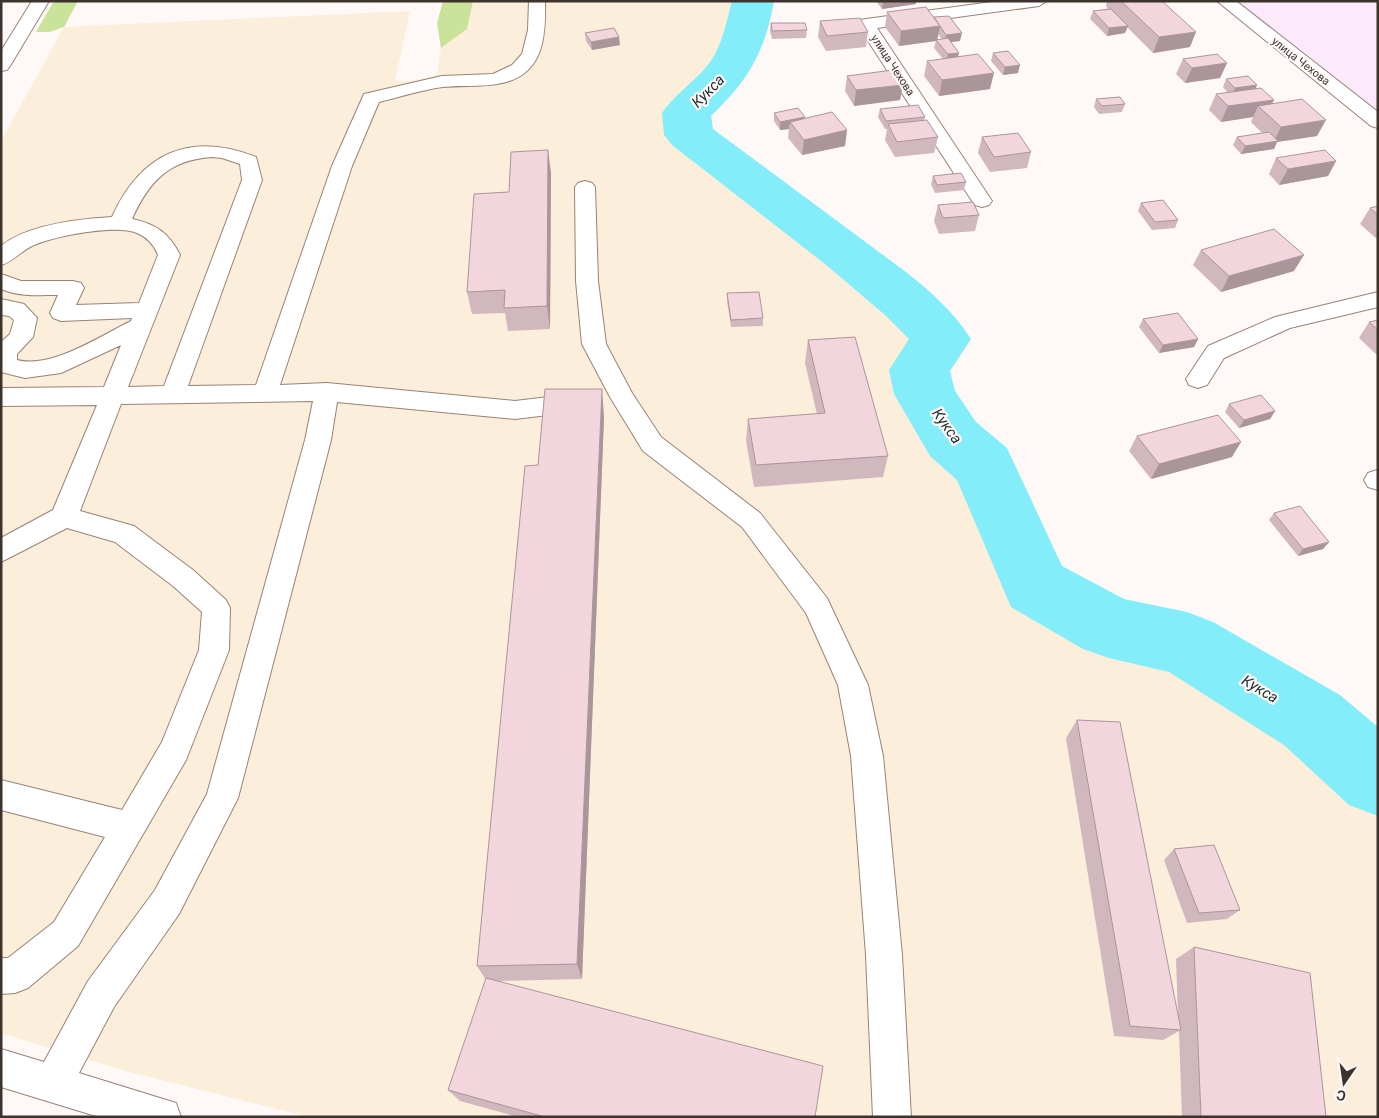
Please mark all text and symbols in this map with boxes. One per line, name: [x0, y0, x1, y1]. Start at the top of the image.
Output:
street label: улица Чехова: [868, 32, 917, 98]
street label: улица Чехова: [1269, 35, 1332, 88]
water label: Кукса: [688, 71, 728, 111]
water label: Кукса: [928, 405, 966, 447]
water label: Кукса: [1239, 671, 1282, 707]
north arrow: [1319, 1058, 1369, 1108]
text: С: [1335, 1087, 1347, 1104]

